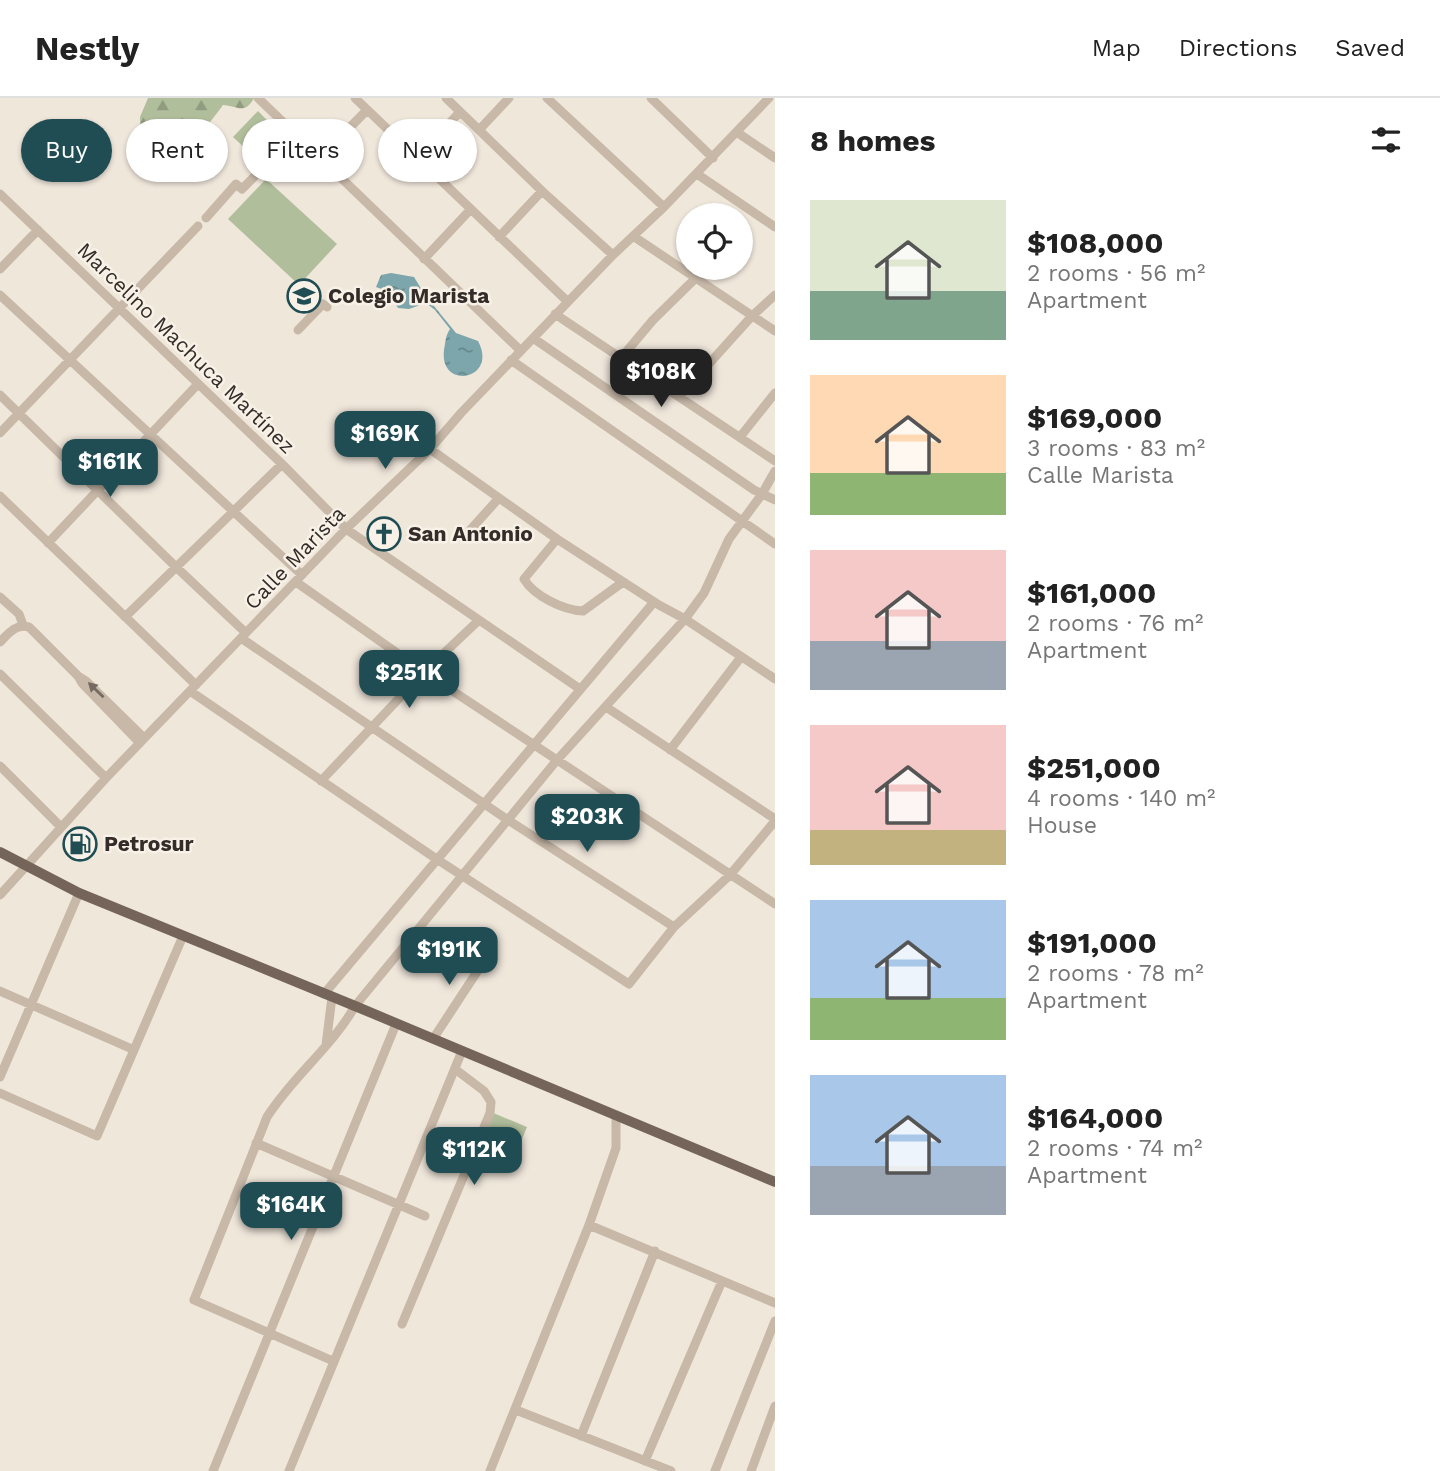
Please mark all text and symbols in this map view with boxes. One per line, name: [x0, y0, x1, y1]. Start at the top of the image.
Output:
text: Nestly: [35, 29, 139, 68]
text: Map: [1092, 34, 1141, 62]
text: Directions: [1179, 34, 1297, 62]
text: Saved: [1335, 34, 1405, 62]
chip: Buy: [21, 119, 112, 182]
chip: Rent: [126, 119, 228, 182]
chip: Filters: [242, 119, 364, 182]
chip: New: [378, 119, 477, 182]
icon: filters: [1367, 121, 1405, 159]
text: 8 homes: [810, 123, 936, 158]
map controls: [676, 203, 753, 280]
button: locate: [676, 203, 753, 280]
text: $108,000: [1027, 225, 1164, 260]
icon: home: [866, 228, 950, 312]
street label: Marcelino Machuca Martínez: [72, 237, 300, 458]
text: 2 rooms · 56 m²: [1027, 260, 1205, 287]
school or university icon: Colegio Marista: [285, 277, 323, 315]
place label: Colegio Marista: [328, 283, 490, 308]
text: Apartment: [1027, 287, 1147, 314]
pin: $108K: [612, 350, 710, 409]
text: $108K: [626, 358, 696, 385]
text: $169,000: [1027, 400, 1162, 435]
icon: home: [866, 403, 950, 487]
pin: $169K: [336, 412, 434, 471]
text: $169K: [351, 420, 419, 447]
text: 3 rooms · 83 m²: [1027, 435, 1205, 462]
pin: $161K: [61, 440, 159, 499]
text: $161K: [78, 448, 142, 475]
text: Calle Marista: [1027, 462, 1174, 489]
street label: Calle Marista: [239, 501, 350, 615]
church icon: San Antonio: [365, 515, 403, 553]
place label: San Antonio: [408, 521, 533, 546]
text: $161,000: [1027, 575, 1156, 610]
icon: home: [866, 578, 950, 662]
text: 2 rooms · 76 m²: [1027, 610, 1203, 637]
text: Apartment: [1027, 637, 1147, 664]
pin: $251K: [360, 650, 458, 710]
text: $251K: [375, 659, 443, 686]
one-way arrow: [87, 682, 104, 699]
text: $251,000: [1027, 750, 1161, 785]
icon: home: [866, 753, 950, 837]
text: 4 rooms · 140 m²: [1027, 785, 1215, 812]
pin: $203K: [538, 794, 636, 854]
text: $203K: [551, 803, 623, 830]
text: House: [1027, 812, 1097, 839]
fuel station icon: Petrosur: [61, 825, 99, 863]
place label: Petrosur: [104, 831, 194, 856]
text: $191,000: [1027, 925, 1157, 960]
pin: $191K: [400, 928, 498, 987]
icon: home: [866, 928, 950, 1012]
text: $191K: [417, 936, 481, 963]
text: 2 rooms · 78 m²: [1027, 960, 1204, 987]
text: Apartment: [1027, 987, 1147, 1014]
text: $164,000: [1027, 1100, 1163, 1135]
icon: home: [866, 1103, 950, 1187]
pin: $112K: [425, 1128, 523, 1187]
text: 2 rooms · 74 m²: [1027, 1135, 1202, 1162]
text: $112K: [442, 1136, 506, 1163]
text: Apartment: [1027, 1162, 1147, 1189]
pin: $164K: [242, 1182, 340, 1242]
text: $164K: [256, 1191, 326, 1218]

